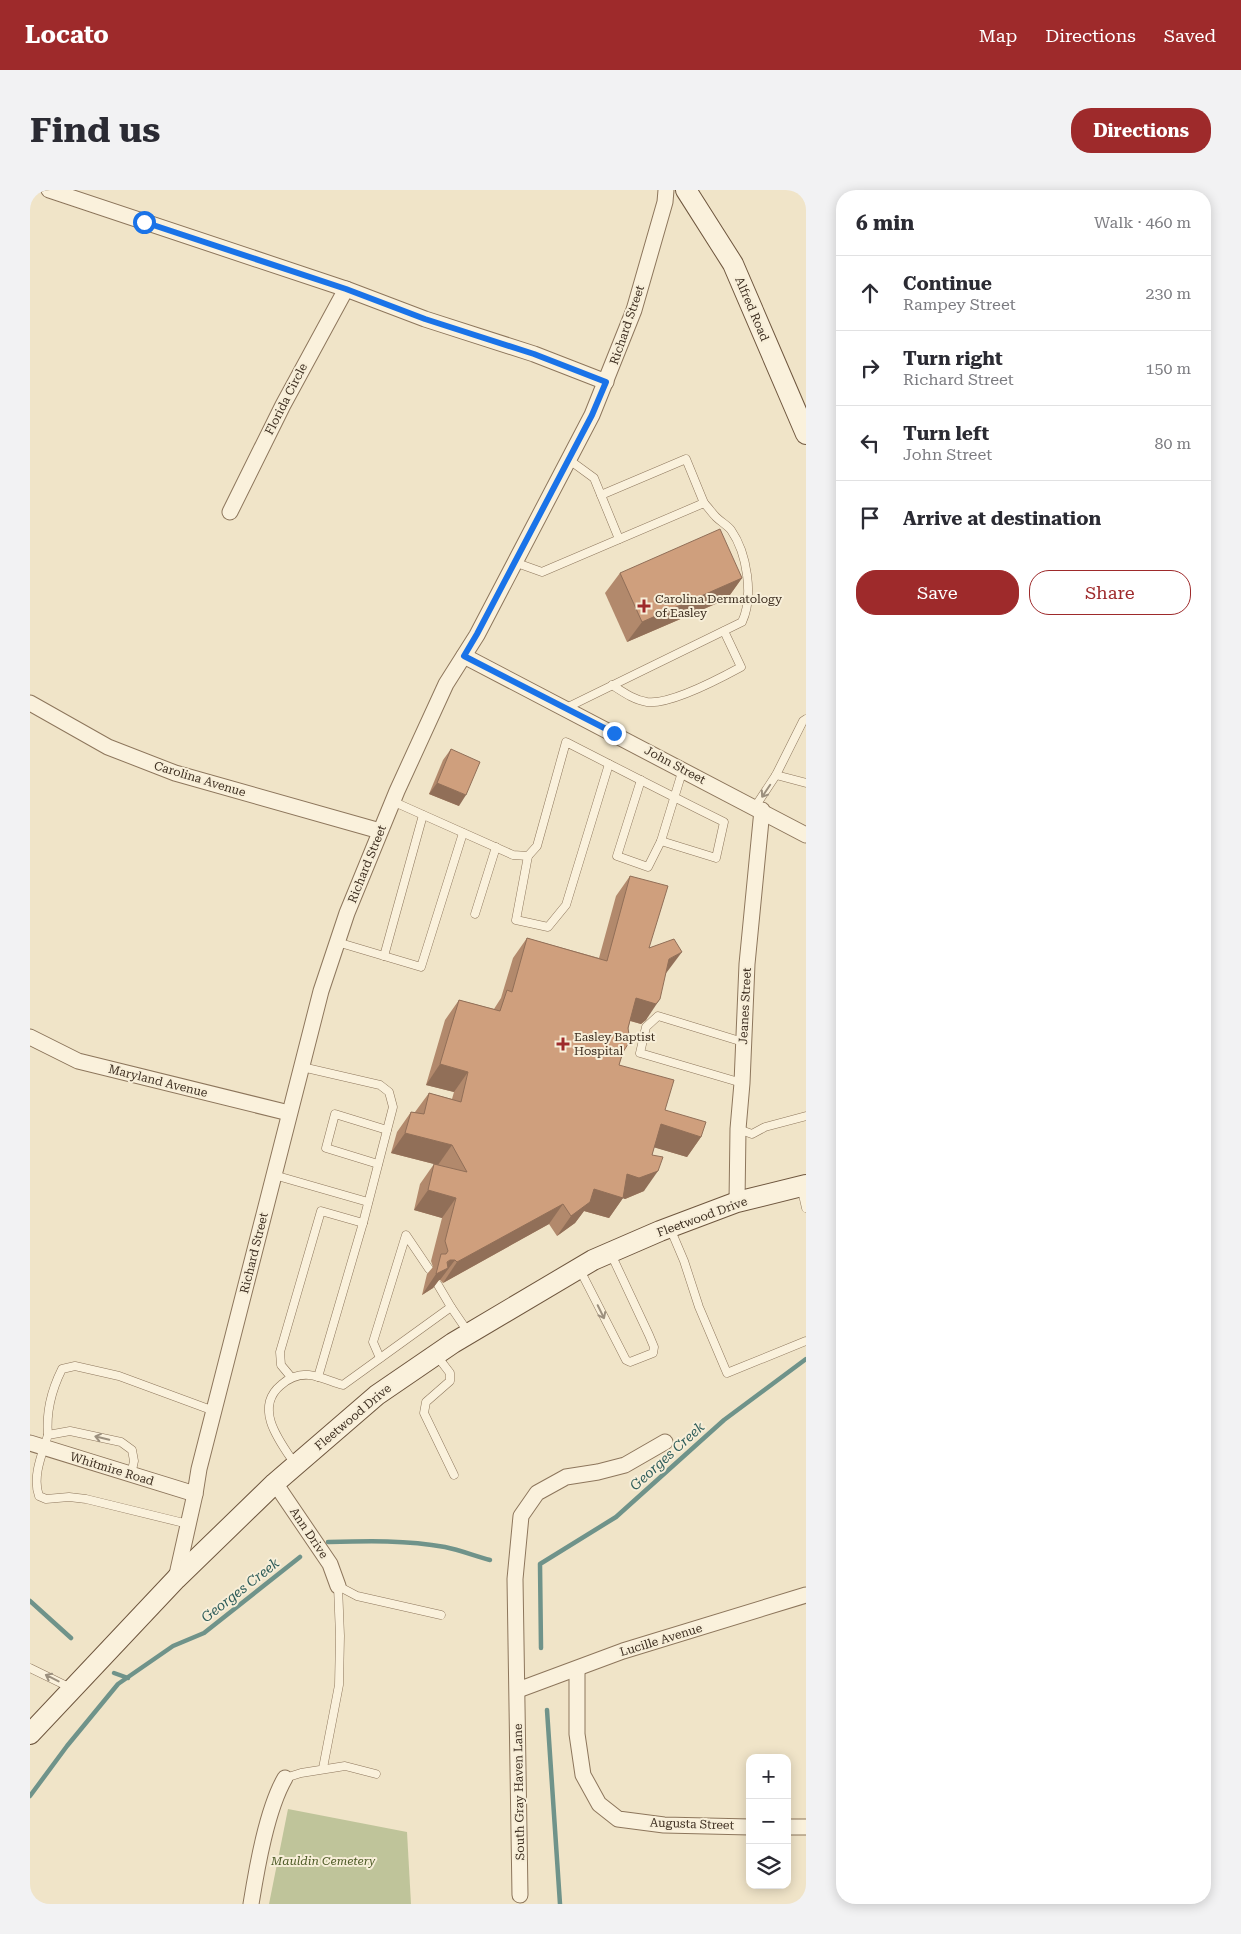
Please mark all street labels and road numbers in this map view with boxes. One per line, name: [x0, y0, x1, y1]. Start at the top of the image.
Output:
street label: Alfred Road: [732, 275, 772, 344]
street label: Richard Street: [607, 283, 647, 367]
street label: Florida Circle: [262, 360, 310, 437]
street label: John Street: [642, 743, 708, 787]
street label: Carolina Avenue: [152, 758, 248, 800]
street label: Richard Street: [345, 822, 389, 905]
street label: Jeanes Street: [736, 967, 754, 1045]
street label: Maryland Avenue: [107, 1062, 209, 1100]
street label: Fleetwood Drive: [655, 1194, 750, 1240]
street label: Richard Street: [237, 1210, 271, 1295]
street label: Fleetwood Drive: [312, 1381, 394, 1453]
street label: Whitmire Road: [68, 1450, 156, 1489]
street label: Ann Drive: [287, 1505, 331, 1561]
street label: Lucille Avenue: [618, 1621, 704, 1659]
street label: South Gray Haven Lane: [511, 1723, 527, 1861]
street label: Augusta Street: [650, 1816, 735, 1832]

